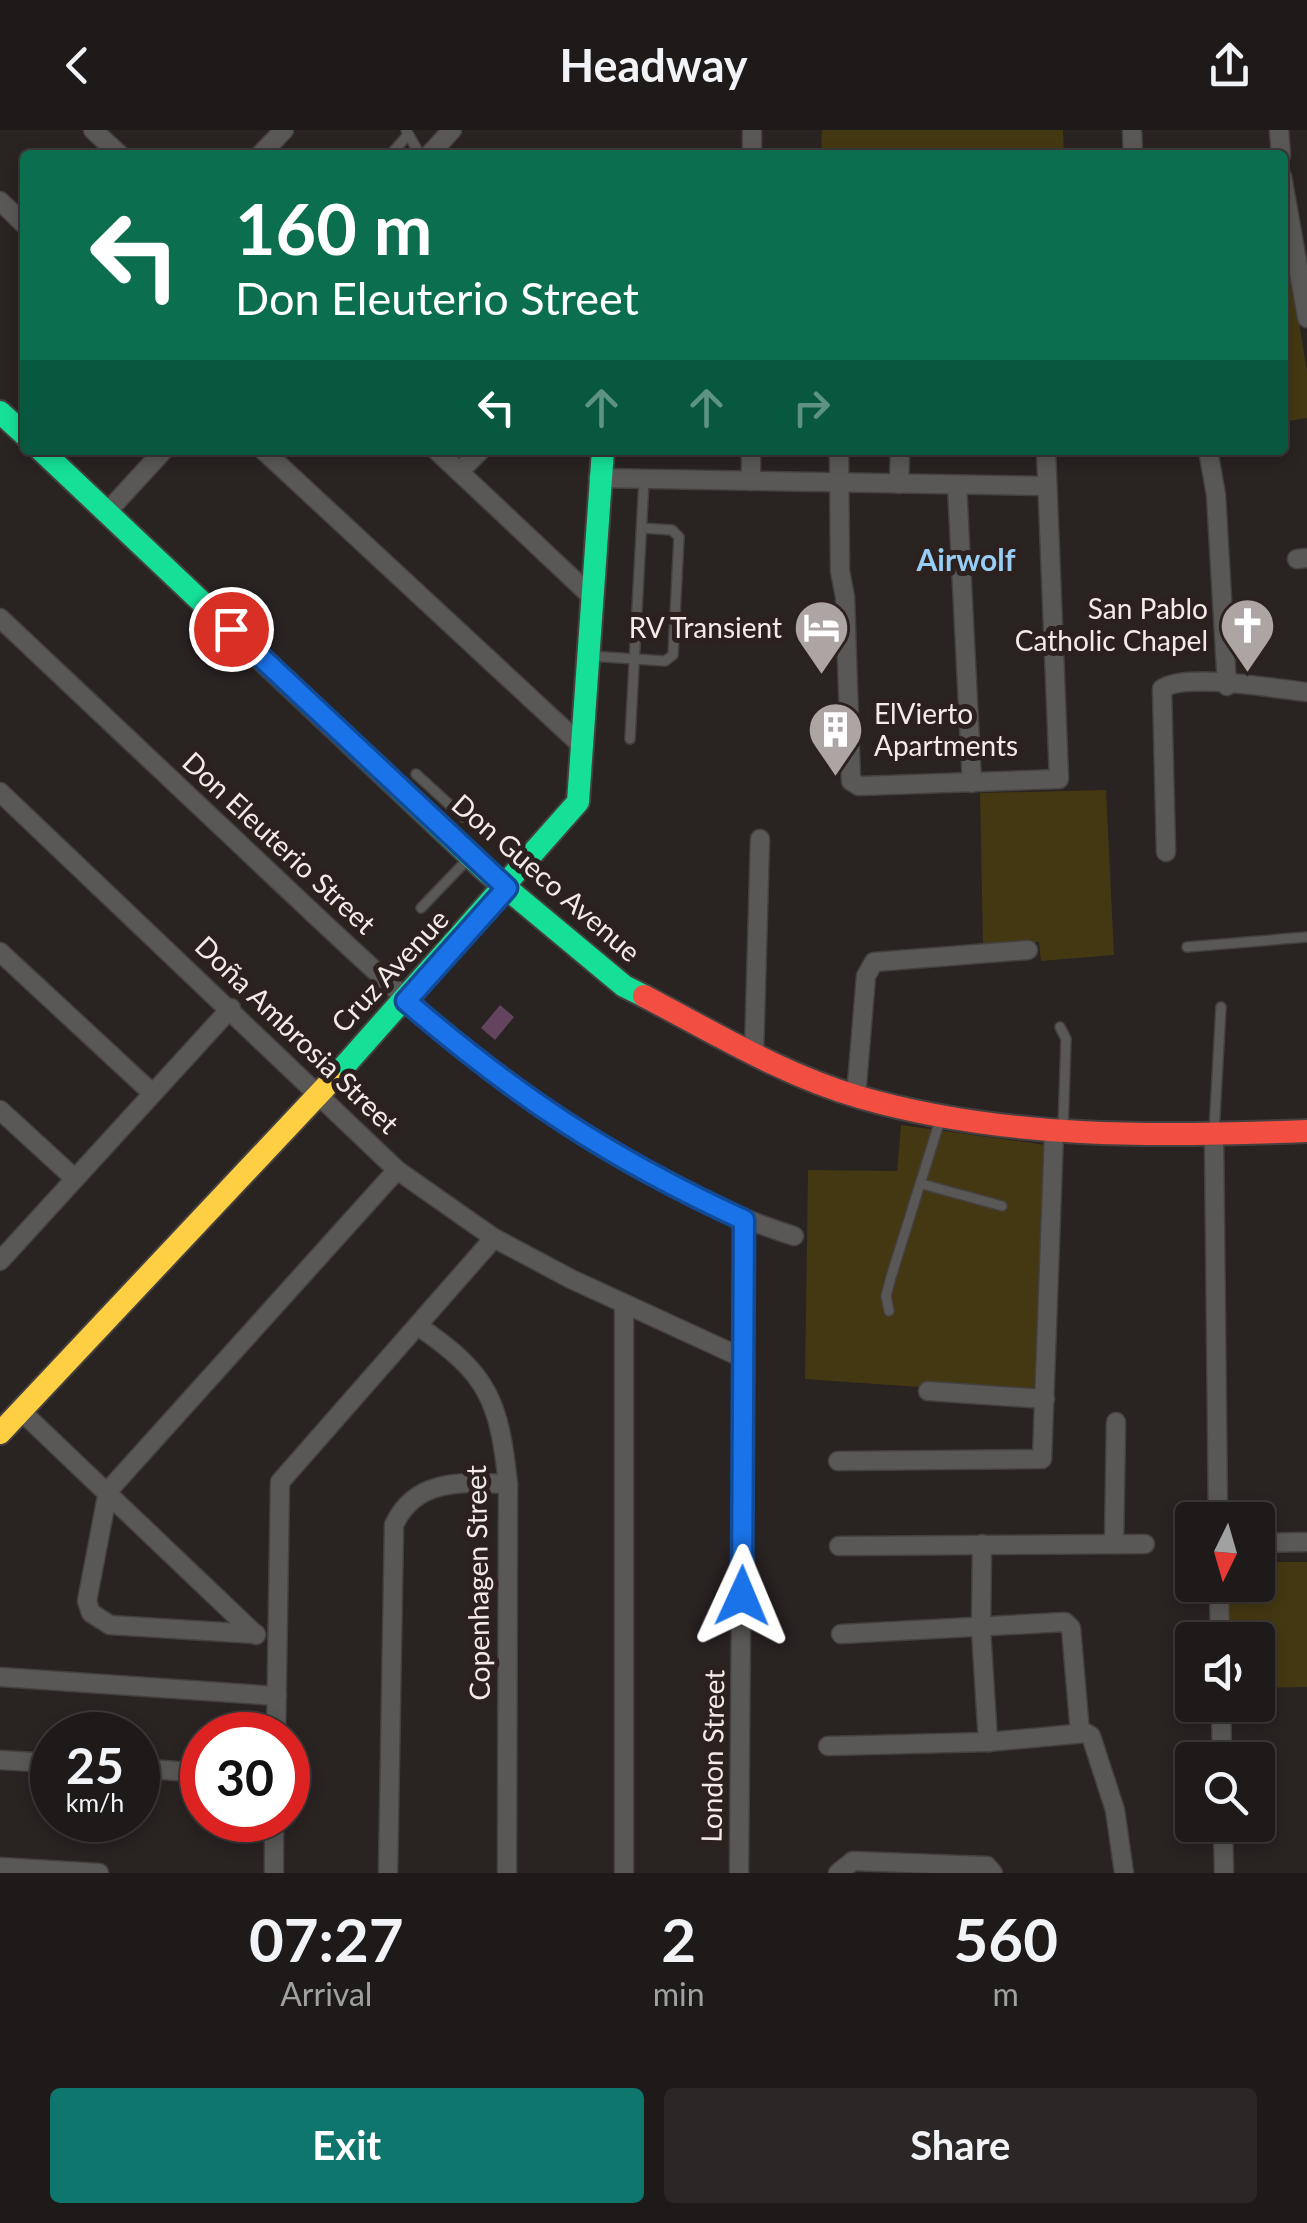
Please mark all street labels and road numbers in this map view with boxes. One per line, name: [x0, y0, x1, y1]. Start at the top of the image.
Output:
street label: Don Eleuterio Street: [176, 744, 383, 940]
street label: Don Gueco Avenue: [446, 786, 648, 968]
street label: Cruz Avenue: [324, 902, 455, 1039]
street label: Doña Ambrosia Street: [189, 928, 406, 1140]
street label: Copenhagen Street: [458, 1465, 496, 1701]
street label: London Street: [693, 1669, 731, 1843]

